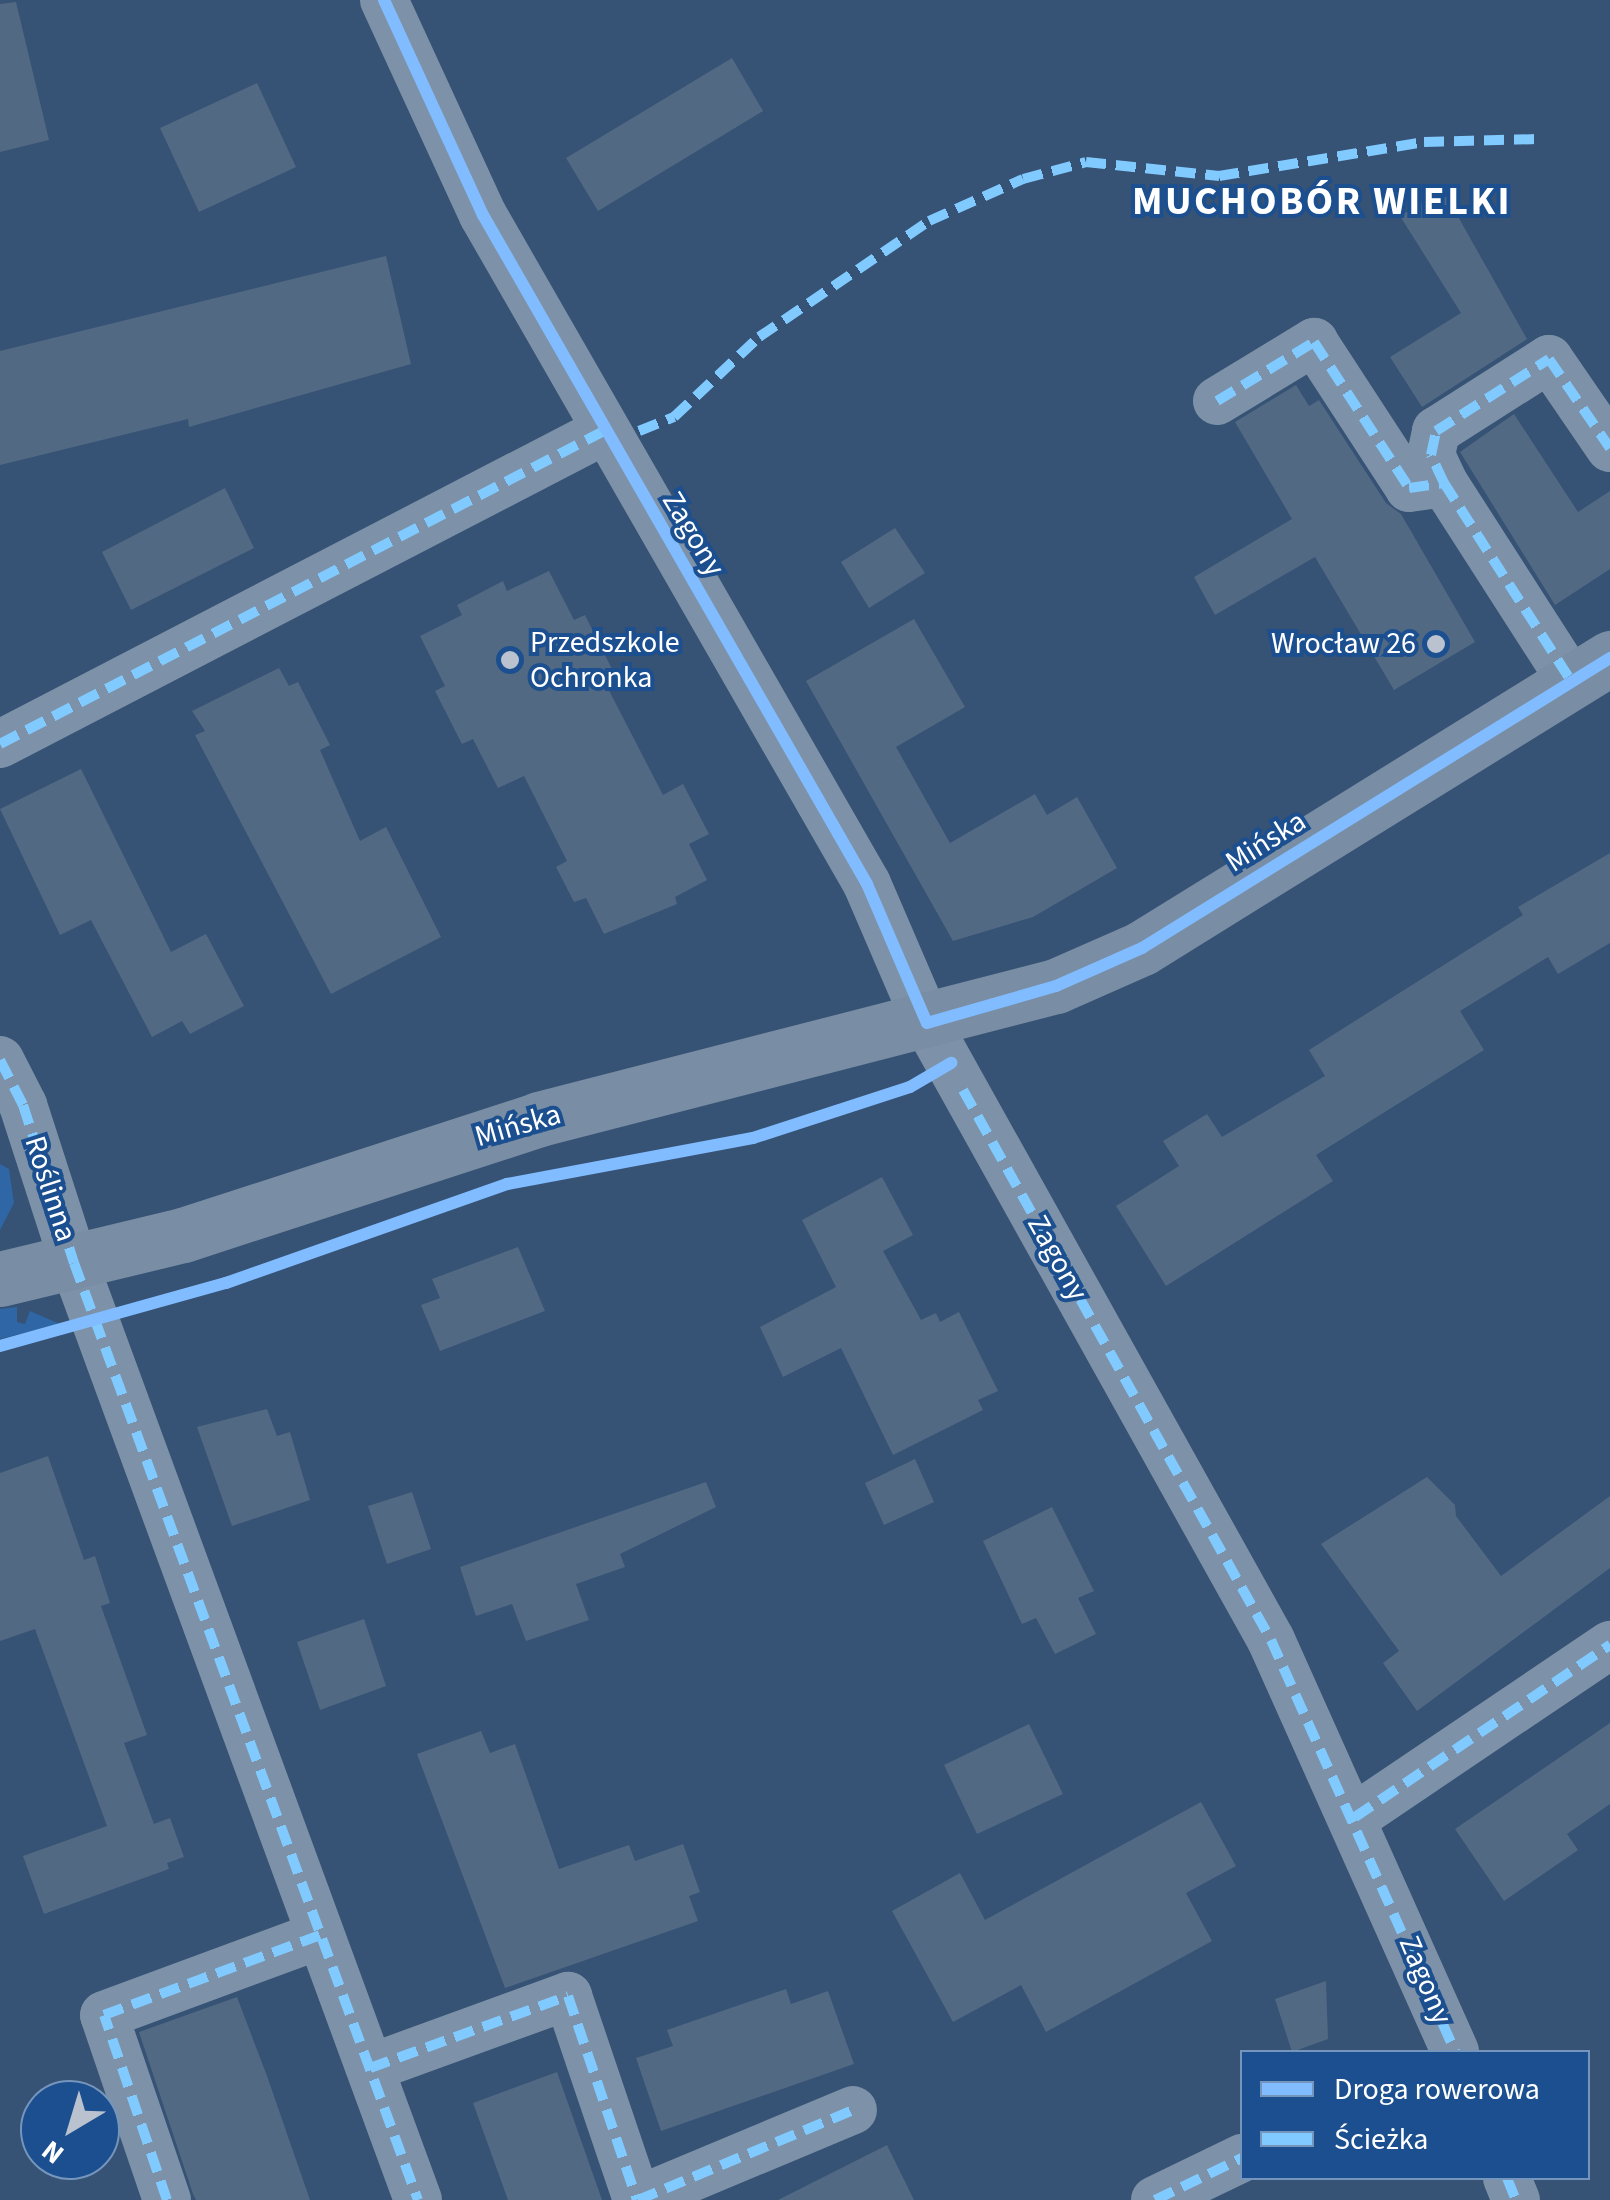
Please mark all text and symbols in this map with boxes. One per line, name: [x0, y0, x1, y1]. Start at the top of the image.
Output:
district label: MUCHOBÓR WIELKI: [1132, 178, 1512, 226]
street label: Zagony: [654, 485, 732, 583]
place label: Przedszkole Ochronka: [530, 625, 680, 696]
place label: Wrocław 26: [1271, 626, 1416, 662]
marker: Wrocław 26: [1425, 633, 1447, 655]
marker: Przedszkole Ochronka: [499, 649, 521, 671]
street label: Mińska: [1219, 803, 1313, 881]
street label: Mińska: [471, 1097, 565, 1155]
street label: Roślinna: [16, 1132, 84, 1246]
street label: Zagony: [1019, 1209, 1095, 1307]
street label: Zagony: [1390, 1931, 1460, 2029]
legend: [1240, 2050, 1590, 2180]
text: Droga rowerowa: [1334, 2068, 1540, 2111]
north arrow: [20, 2080, 120, 2180]
text: Ścieżka: [1334, 2118, 1428, 2161]
text: N: [33, 2131, 72, 2174]

